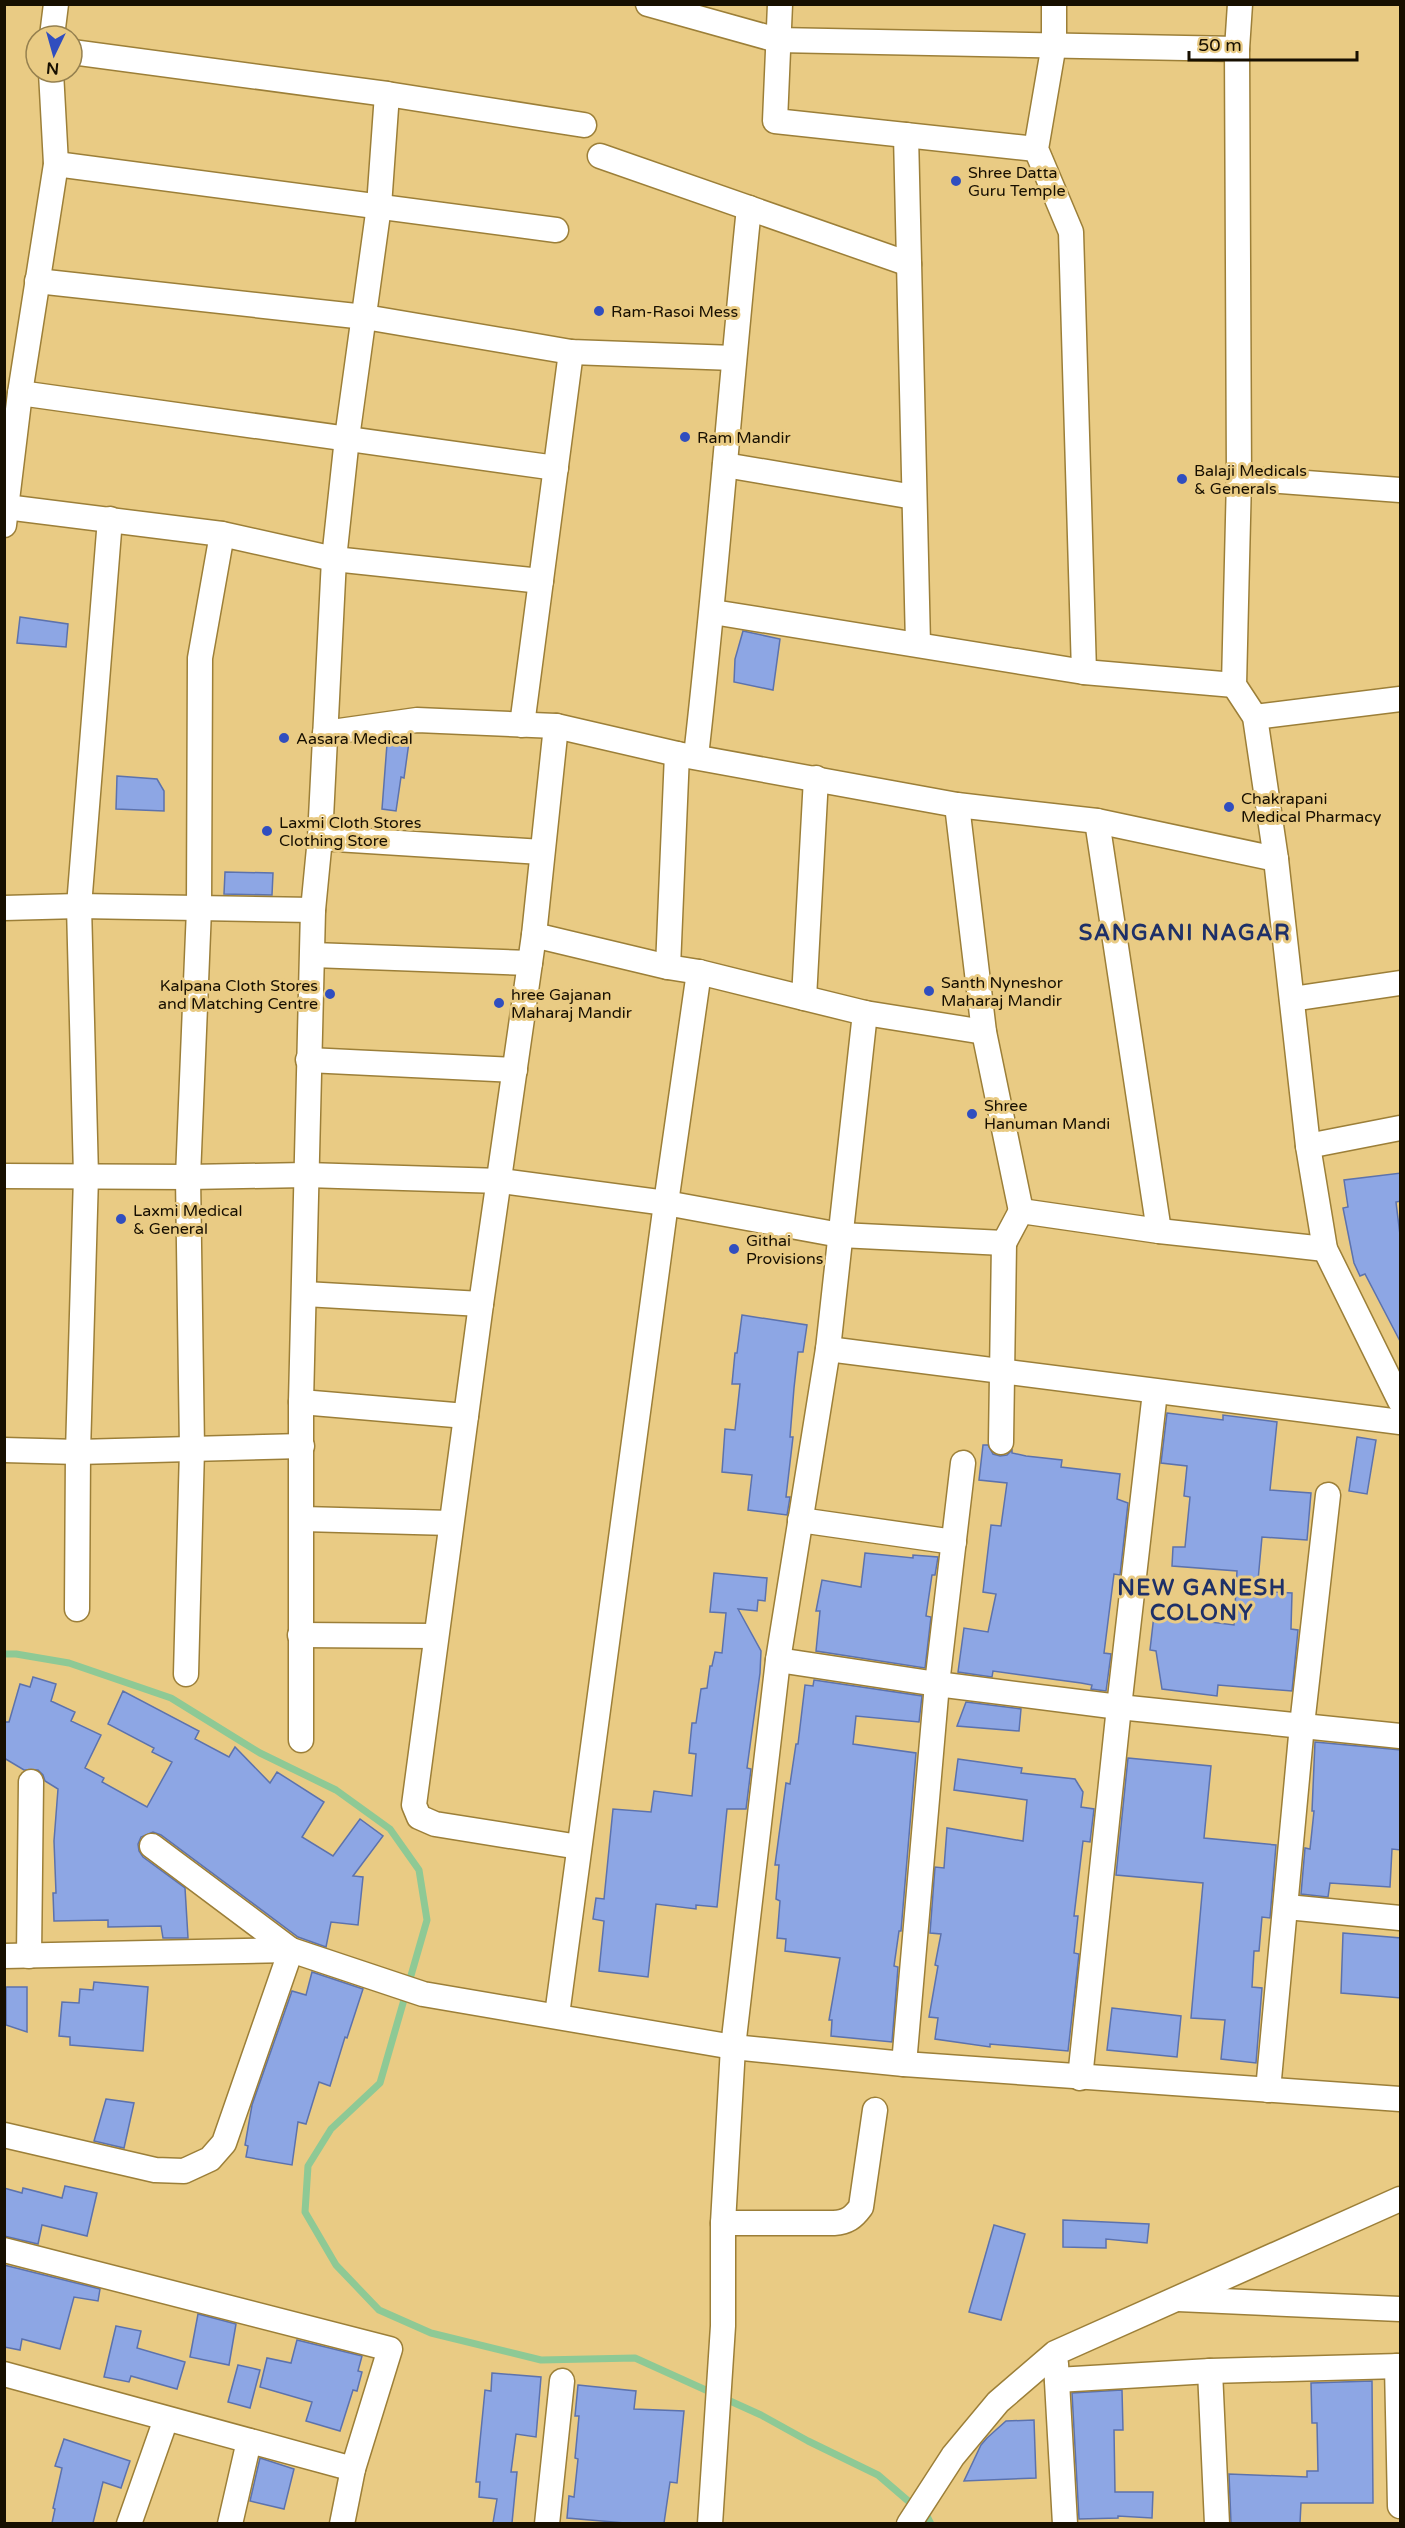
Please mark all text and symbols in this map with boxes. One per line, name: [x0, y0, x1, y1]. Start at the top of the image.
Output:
north arrow: [24, 24, 84, 84]
scale bar: [1189, 24, 1357, 62]
text: 50 m: [1198, 34, 1242, 56]
text: N: [46, 57, 60, 78]
place label: Shree Datta Guru Temple: [968, 163, 1066, 201]
marker: Shree Datta Guru Temple: [949, 174, 963, 188]
place label: Ram-Rasoi Mess: [611, 302, 738, 322]
marker: Ram-Rasoi Mess: [592, 304, 606, 318]
place label: Ram Mandir: [697, 428, 792, 448]
marker: Ram Mandir: [678, 430, 692, 444]
place label: Balaji Medicals & Generals: [1194, 461, 1307, 499]
marker: Balaji Medicals & Generals: [1175, 472, 1189, 486]
place label: Aasara Medical: [296, 729, 413, 749]
marker: Aasara Medical: [277, 731, 291, 745]
place label: Chakrapani Medical Pharmacy: [1241, 789, 1382, 827]
marker: Chakrapani Medical Pharmacy: [1222, 800, 1236, 814]
place label: Laxmi Cloth Stores Clothing Store: [279, 813, 421, 851]
marker: Laxmi Cloth Stores Clothing Store: [260, 824, 274, 838]
district label: SANGANI NAGAR: [1079, 920, 1291, 946]
place label: Santh Nyneshor Maharaj Mandir: [941, 973, 1064, 1011]
place label: Kalpana Cloth Stores and Matching Centre: [158, 976, 318, 1014]
marker: Santh Nyneshor Maharaj Mandir: [922, 984, 936, 998]
place label: hree Gajanan Maharaj Mandir: [511, 985, 633, 1023]
marker: Kalpana Cloth Stores and Matching Centre: [323, 987, 337, 1001]
marker: hree Gajanan Maharaj Mandir: [492, 996, 506, 1010]
place label: Shree Hanuman Mandi: [984, 1096, 1110, 1134]
marker: Shree Hanuman Mandi: [965, 1107, 979, 1121]
place label: Laxmi Medical & General: [133, 1201, 243, 1239]
marker: Laxmi Medical & General: [114, 1212, 128, 1226]
place label: Githai Provisions: [746, 1231, 823, 1269]
marker: Githai Provisions: [727, 1242, 741, 1256]
district label: NEW GANESH COLONY: [1117, 1575, 1287, 1626]

